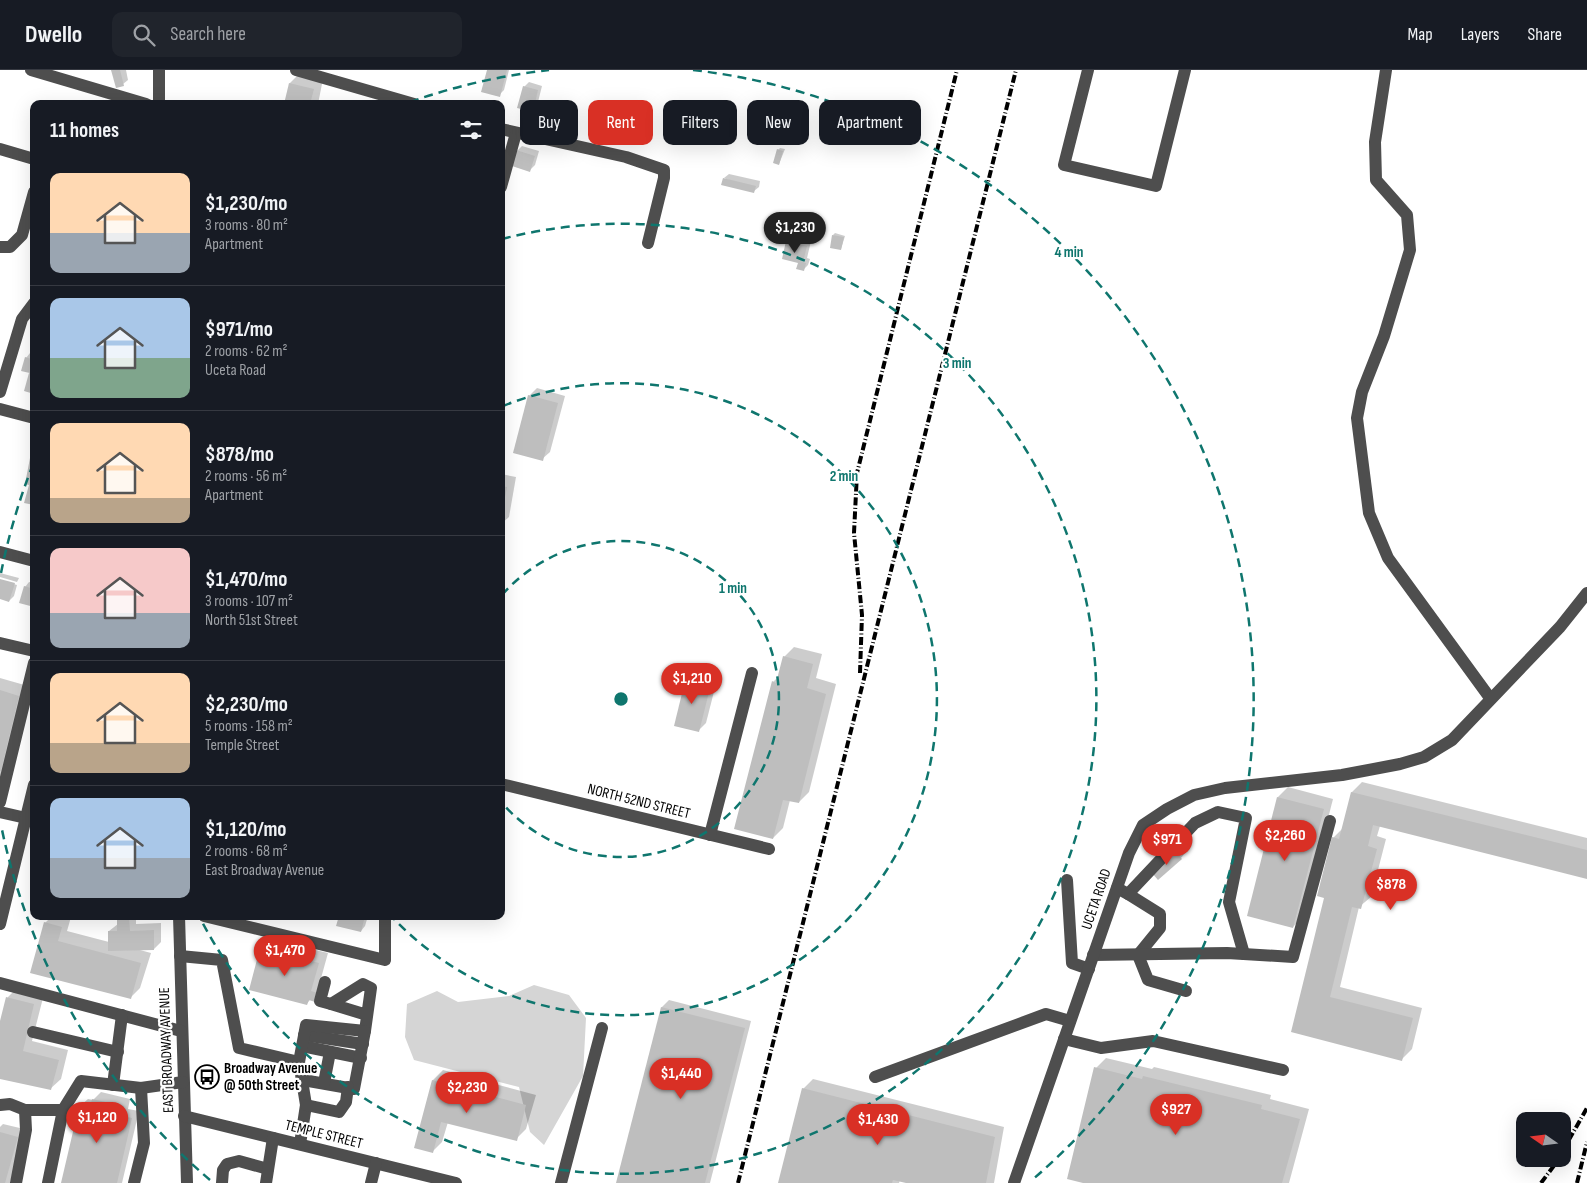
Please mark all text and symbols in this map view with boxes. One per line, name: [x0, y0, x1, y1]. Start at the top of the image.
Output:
search box: [112, 12, 462, 57]
text: Dwello: [25, 20, 82, 49]
icon: search: [130, 21, 158, 49]
text: Search here: [170, 23, 246, 46]
text: Map: [1408, 24, 1433, 45]
text: Layers: [1461, 24, 1500, 45]
text: Share: [1528, 24, 1562, 45]
chip: Buy: [520, 100, 578, 145]
chip: Rent: [588, 100, 653, 145]
chip: Filters: [663, 100, 737, 145]
chip: New: [747, 100, 809, 145]
chip: Apartment: [819, 100, 921, 145]
icon: filters: [457, 116, 485, 144]
text: 11 homes: [50, 118, 119, 143]
text: $1,230/mo: [205, 191, 287, 216]
icon: home: [90, 193, 150, 253]
pin: $1,230: [754, 212, 836, 254]
text: 3 rooms · 80 m²: [205, 216, 288, 235]
text: $1,230: [775, 218, 815, 237]
text: Apartment: [205, 235, 263, 254]
text: 4 min: [1055, 243, 1083, 262]
text: $971/mo: [205, 317, 273, 342]
icon: home: [90, 318, 150, 378]
text: 2 rooms · 62 m²: [205, 342, 288, 361]
text: 3 min: [943, 354, 971, 373]
text: Uceta Road: [205, 361, 266, 380]
text: $878/mo: [205, 442, 274, 467]
icon: home: [90, 443, 150, 503]
text: 2 rooms · 56 m²: [205, 467, 287, 486]
text: 2 min: [830, 467, 858, 486]
text: Apartment: [205, 486, 263, 505]
text: $1,470/mo: [205, 567, 287, 592]
icon: home: [90, 568, 150, 628]
text: 1 min: [719, 579, 747, 598]
text: 3 rooms · 107 m²: [205, 592, 293, 611]
text: North 51st Street: [205, 611, 298, 630]
pin: $1,210: [651, 662, 733, 705]
text: $1,210: [672, 669, 712, 688]
centre of rings: [612, 690, 630, 708]
text: $2,230/mo: [205, 692, 288, 717]
icon: home: [90, 693, 150, 753]
text: 5 rooms · 158 m²: [205, 717, 293, 736]
text: Temple Street: [205, 736, 279, 755]
street label: NORTH 52ND STREET: [586, 780, 692, 823]
text: $1,120/mo: [205, 817, 286, 842]
icon: home: [90, 818, 150, 878]
pin: $2,260: [1244, 820, 1326, 862]
pin: $971: [1137, 824, 1197, 866]
text: $2,260: [1264, 826, 1306, 845]
text: $971: [1152, 830, 1182, 849]
text: 2 rooms · 68 m²: [205, 842, 288, 861]
text: East Broadway Avenue: [205, 861, 324, 880]
street label: UCETA ROAD: [1077, 866, 1116, 932]
pin: $878: [1361, 868, 1421, 911]
text: $878: [1376, 875, 1406, 894]
pin: $1,470: [244, 934, 326, 977]
text: $1,470: [265, 941, 305, 960]
street label: EAST BROADWAY AVENUE: [155, 987, 178, 1113]
pin: $1,440: [640, 1058, 722, 1100]
place label: Broadway Avenue @ 50th Street: [224, 1059, 317, 1095]
bus stop icon: Broadway Avenue @ 50th Street: [194, 1064, 220, 1090]
text: $1,440: [660, 1064, 702, 1083]
pin: $2,230: [426, 1072, 508, 1114]
text: $2,230: [447, 1078, 487, 1097]
pin: $927: [1146, 1094, 1206, 1136]
text: $927: [1161, 1100, 1191, 1119]
pin: $1,120: [56, 1102, 138, 1144]
pin: $1,430: [837, 1104, 919, 1146]
text: $1,120: [77, 1108, 117, 1127]
text: $1,430: [858, 1110, 898, 1129]
north arrow: [1516, 1112, 1571, 1168]
map controls: [1516, 1112, 1571, 1167]
street label: TEMPLE STREET: [283, 1116, 365, 1153]

